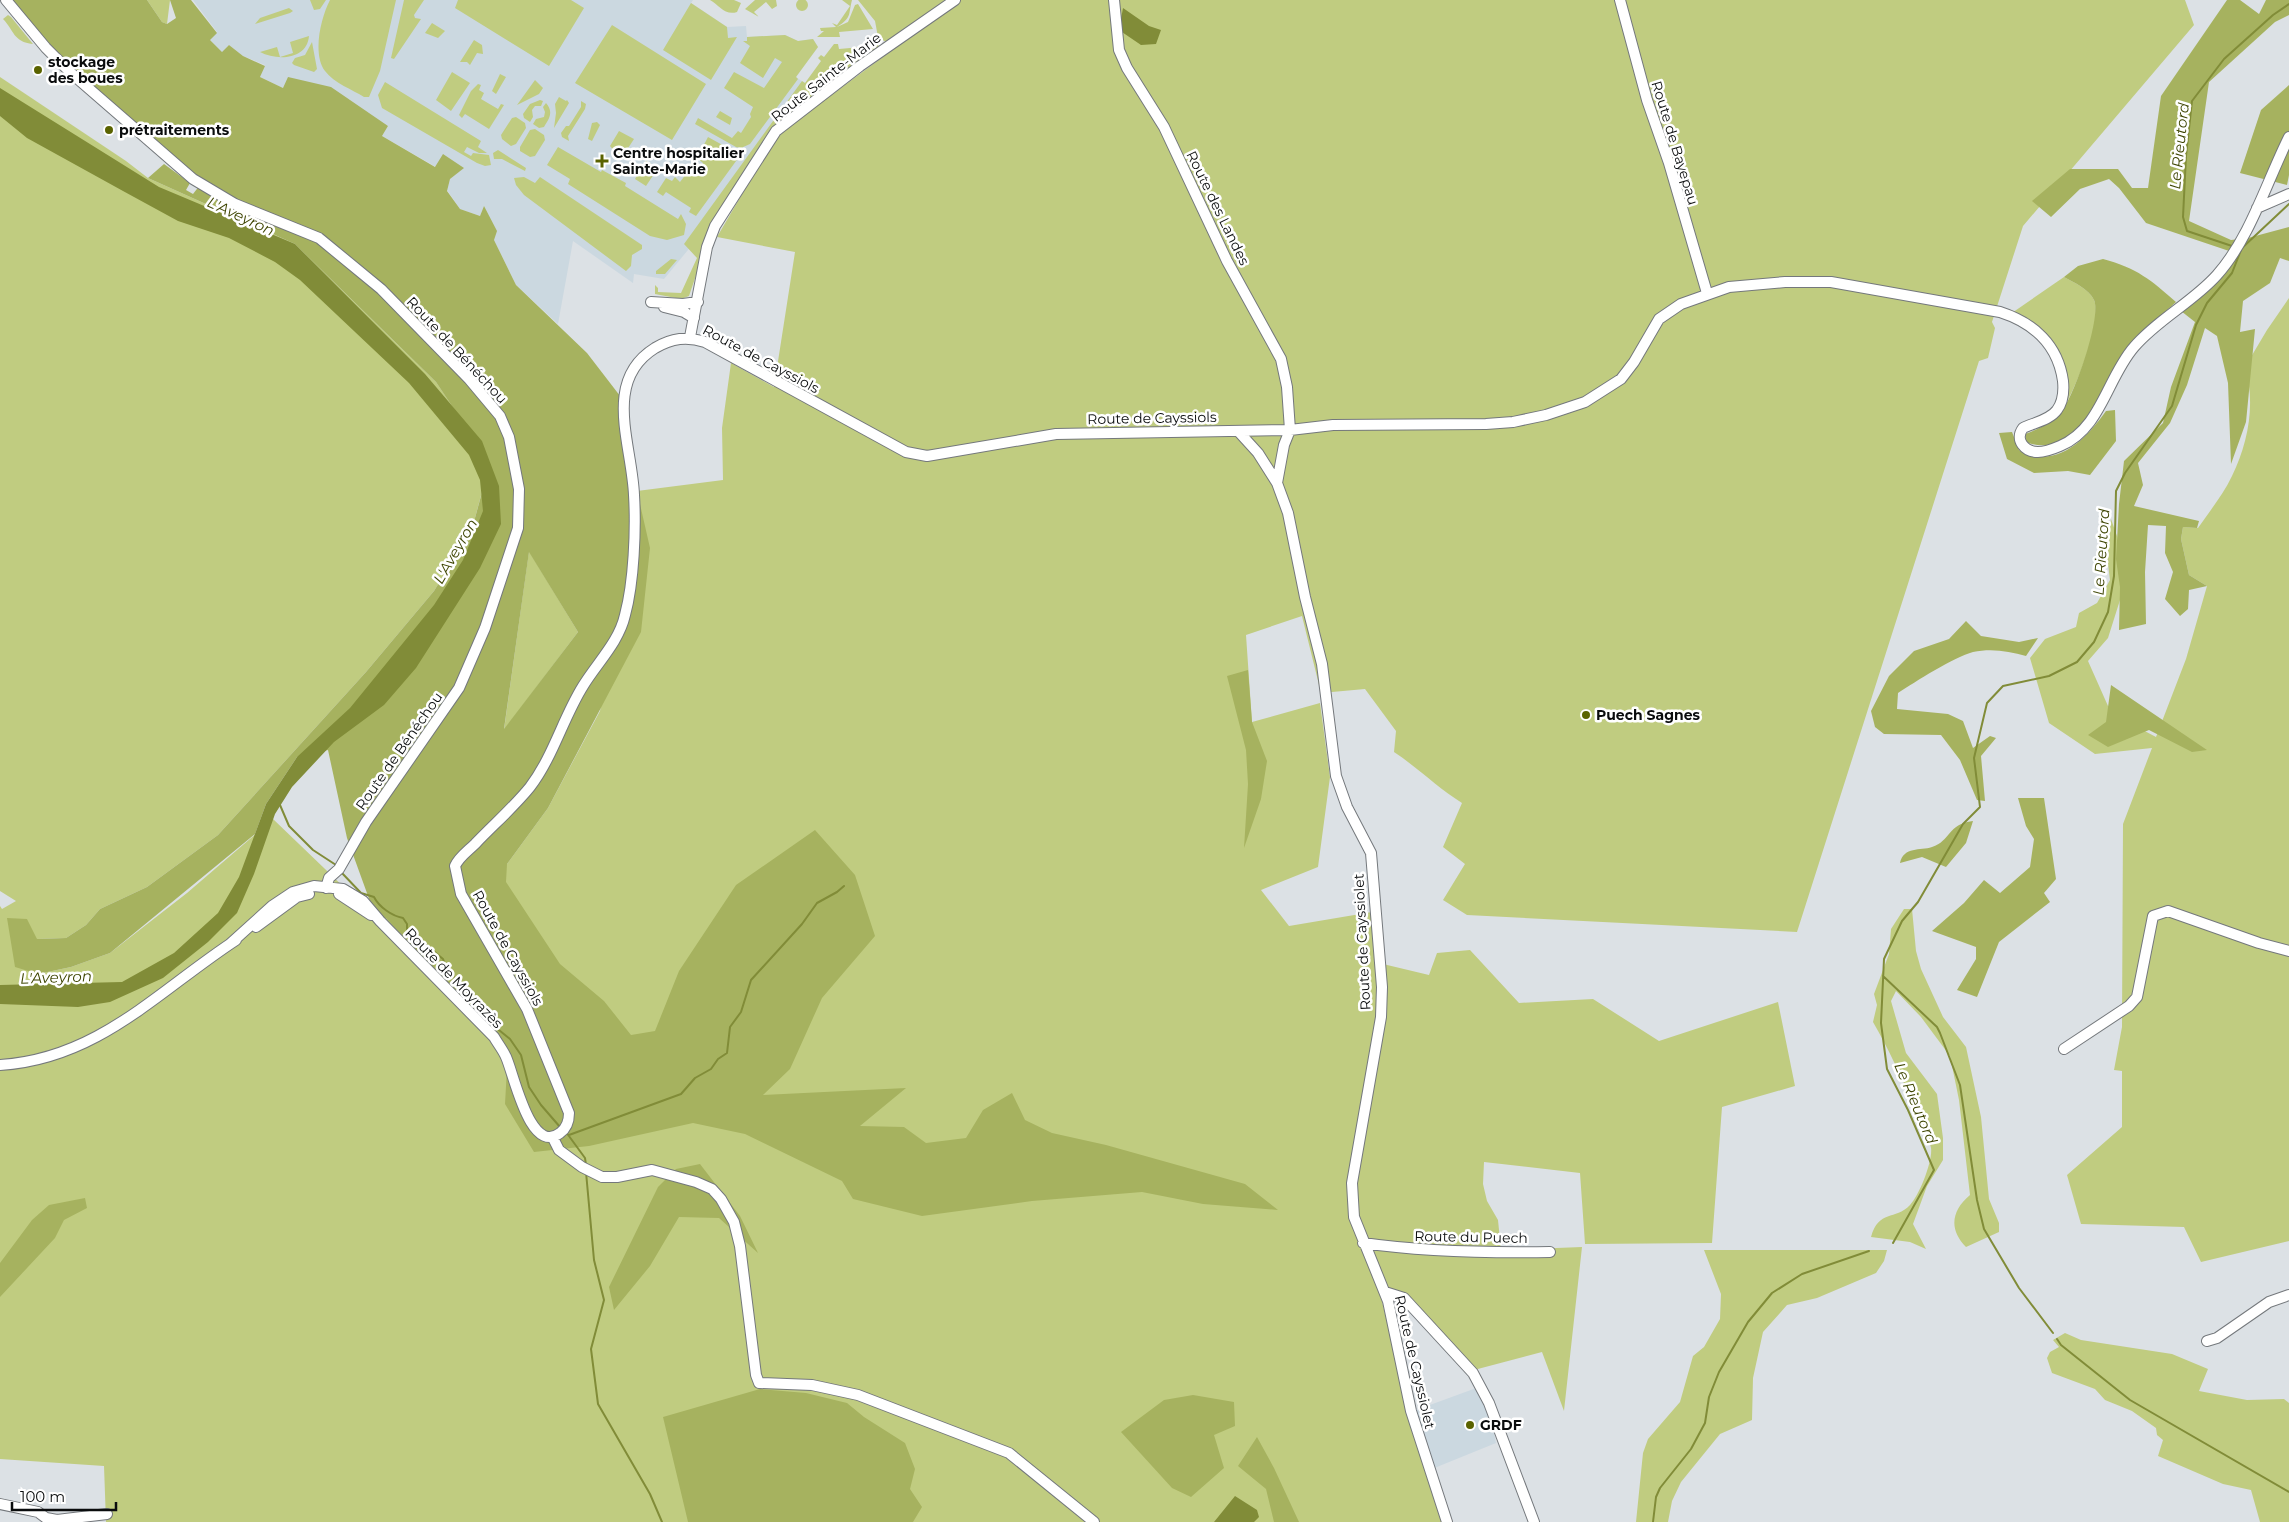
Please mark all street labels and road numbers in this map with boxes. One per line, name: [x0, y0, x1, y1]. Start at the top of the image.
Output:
street label: Route Sainte-Marie: [767, 28, 885, 126]
street label: Route de Bayepau: [1648, 79, 1702, 207]
street label: Route des Landes: [1182, 148, 1254, 268]
street label: Route de Bénéchou: [403, 293, 511, 407]
street label: Route de Cayssiols: [700, 321, 823, 397]
street label: Route de Cayssiols: [1087, 408, 1217, 428]
street label: Route de Bénéchou: [352, 689, 446, 813]
street label: Route de Cayssiolet: [1349, 873, 1375, 1011]
street label: Route de Cayssiols: [469, 887, 547, 1009]
street label: Route de Moyrazès: [401, 924, 507, 1032]
street label: Route du Puech: [1414, 1227, 1528, 1247]
street label: Route de Cayssiolet: [1391, 1293, 1439, 1431]

